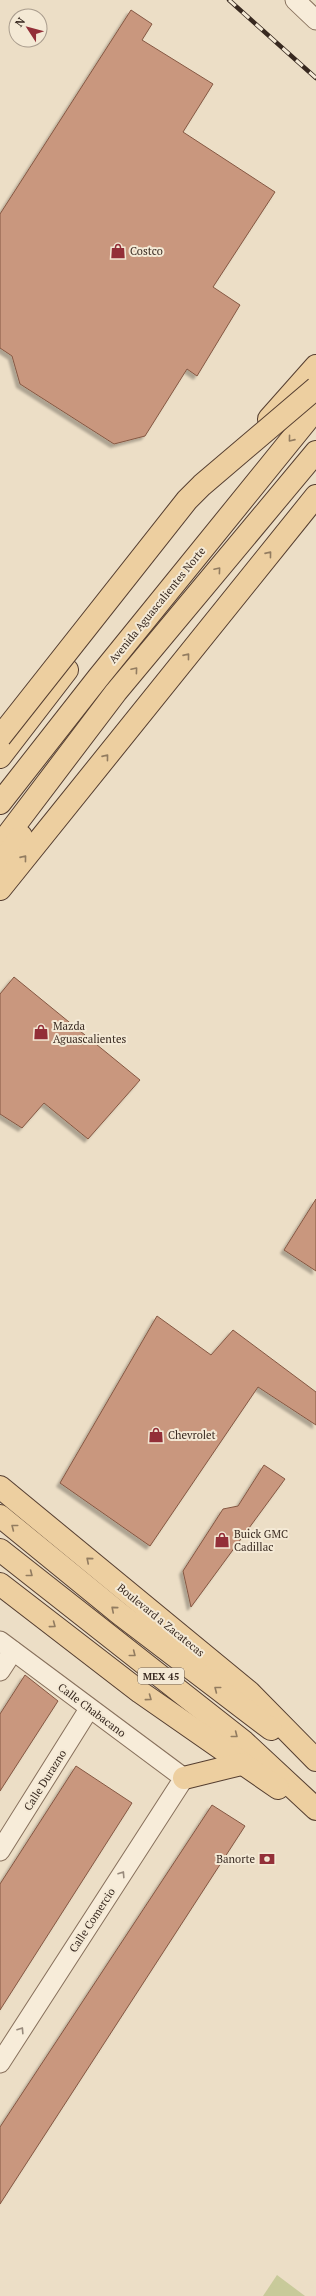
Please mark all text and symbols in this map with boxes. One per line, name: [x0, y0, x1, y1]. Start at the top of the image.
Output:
north arrow: [8, 8, 48, 48]
text: N: [12, 14, 28, 30]
shop icon: Costco: [109, 242, 127, 260]
place label: Costco: [130, 244, 163, 258]
one-way arrow: [289, 435, 296, 442]
street label: Avenida Aguascalientes Norte: [106, 544, 209, 666]
one-way arrow: [264, 552, 271, 559]
one-way arrow: [213, 567, 220, 575]
one-way arrow: [183, 653, 190, 660]
one-way arrow: [130, 667, 137, 674]
one-way arrow: [101, 754, 108, 762]
one-way arrow: [20, 856, 27, 863]
place label: Mazda Aguascalientes: [53, 1019, 127, 1046]
shop icon: Mazda Aguascalientes: [32, 1023, 50, 1041]
shop icon: Chevrolet: [147, 1426, 165, 1444]
place label: Chevrolet: [168, 1428, 216, 1442]
one-way arrow: [11, 1524, 18, 1531]
place label: Buick GMC Cadillac: [234, 1527, 288, 1554]
shop icon: Buick GMC Cadillac: [213, 1531, 231, 1549]
one-way arrow: [87, 1558, 94, 1565]
one-way arrow: [26, 1569, 33, 1576]
street label: Boulevard a Zacatecas: [115, 1581, 208, 1660]
one-way arrow: [112, 1606, 119, 1613]
one-way arrow: [49, 1620, 56, 1627]
one-way arrow: [128, 1650, 135, 1657]
road number: MEX 45: [138, 1668, 184, 1684]
street label: Calle Chabacano: [55, 1680, 129, 1740]
one-way arrow: [214, 1686, 221, 1693]
one-way arrow: [145, 1693, 152, 1701]
one-way arrow: [230, 1730, 237, 1737]
street label: Calle Durazno: [21, 1747, 69, 1813]
bank icon: Banorte: [258, 1850, 276, 1868]
place label: Banorte: [216, 1852, 255, 1866]
one-way arrow: [117, 1871, 125, 1878]
street label: Calle Comercio: [66, 1885, 118, 1955]
one-way arrow: [16, 2027, 24, 2034]

